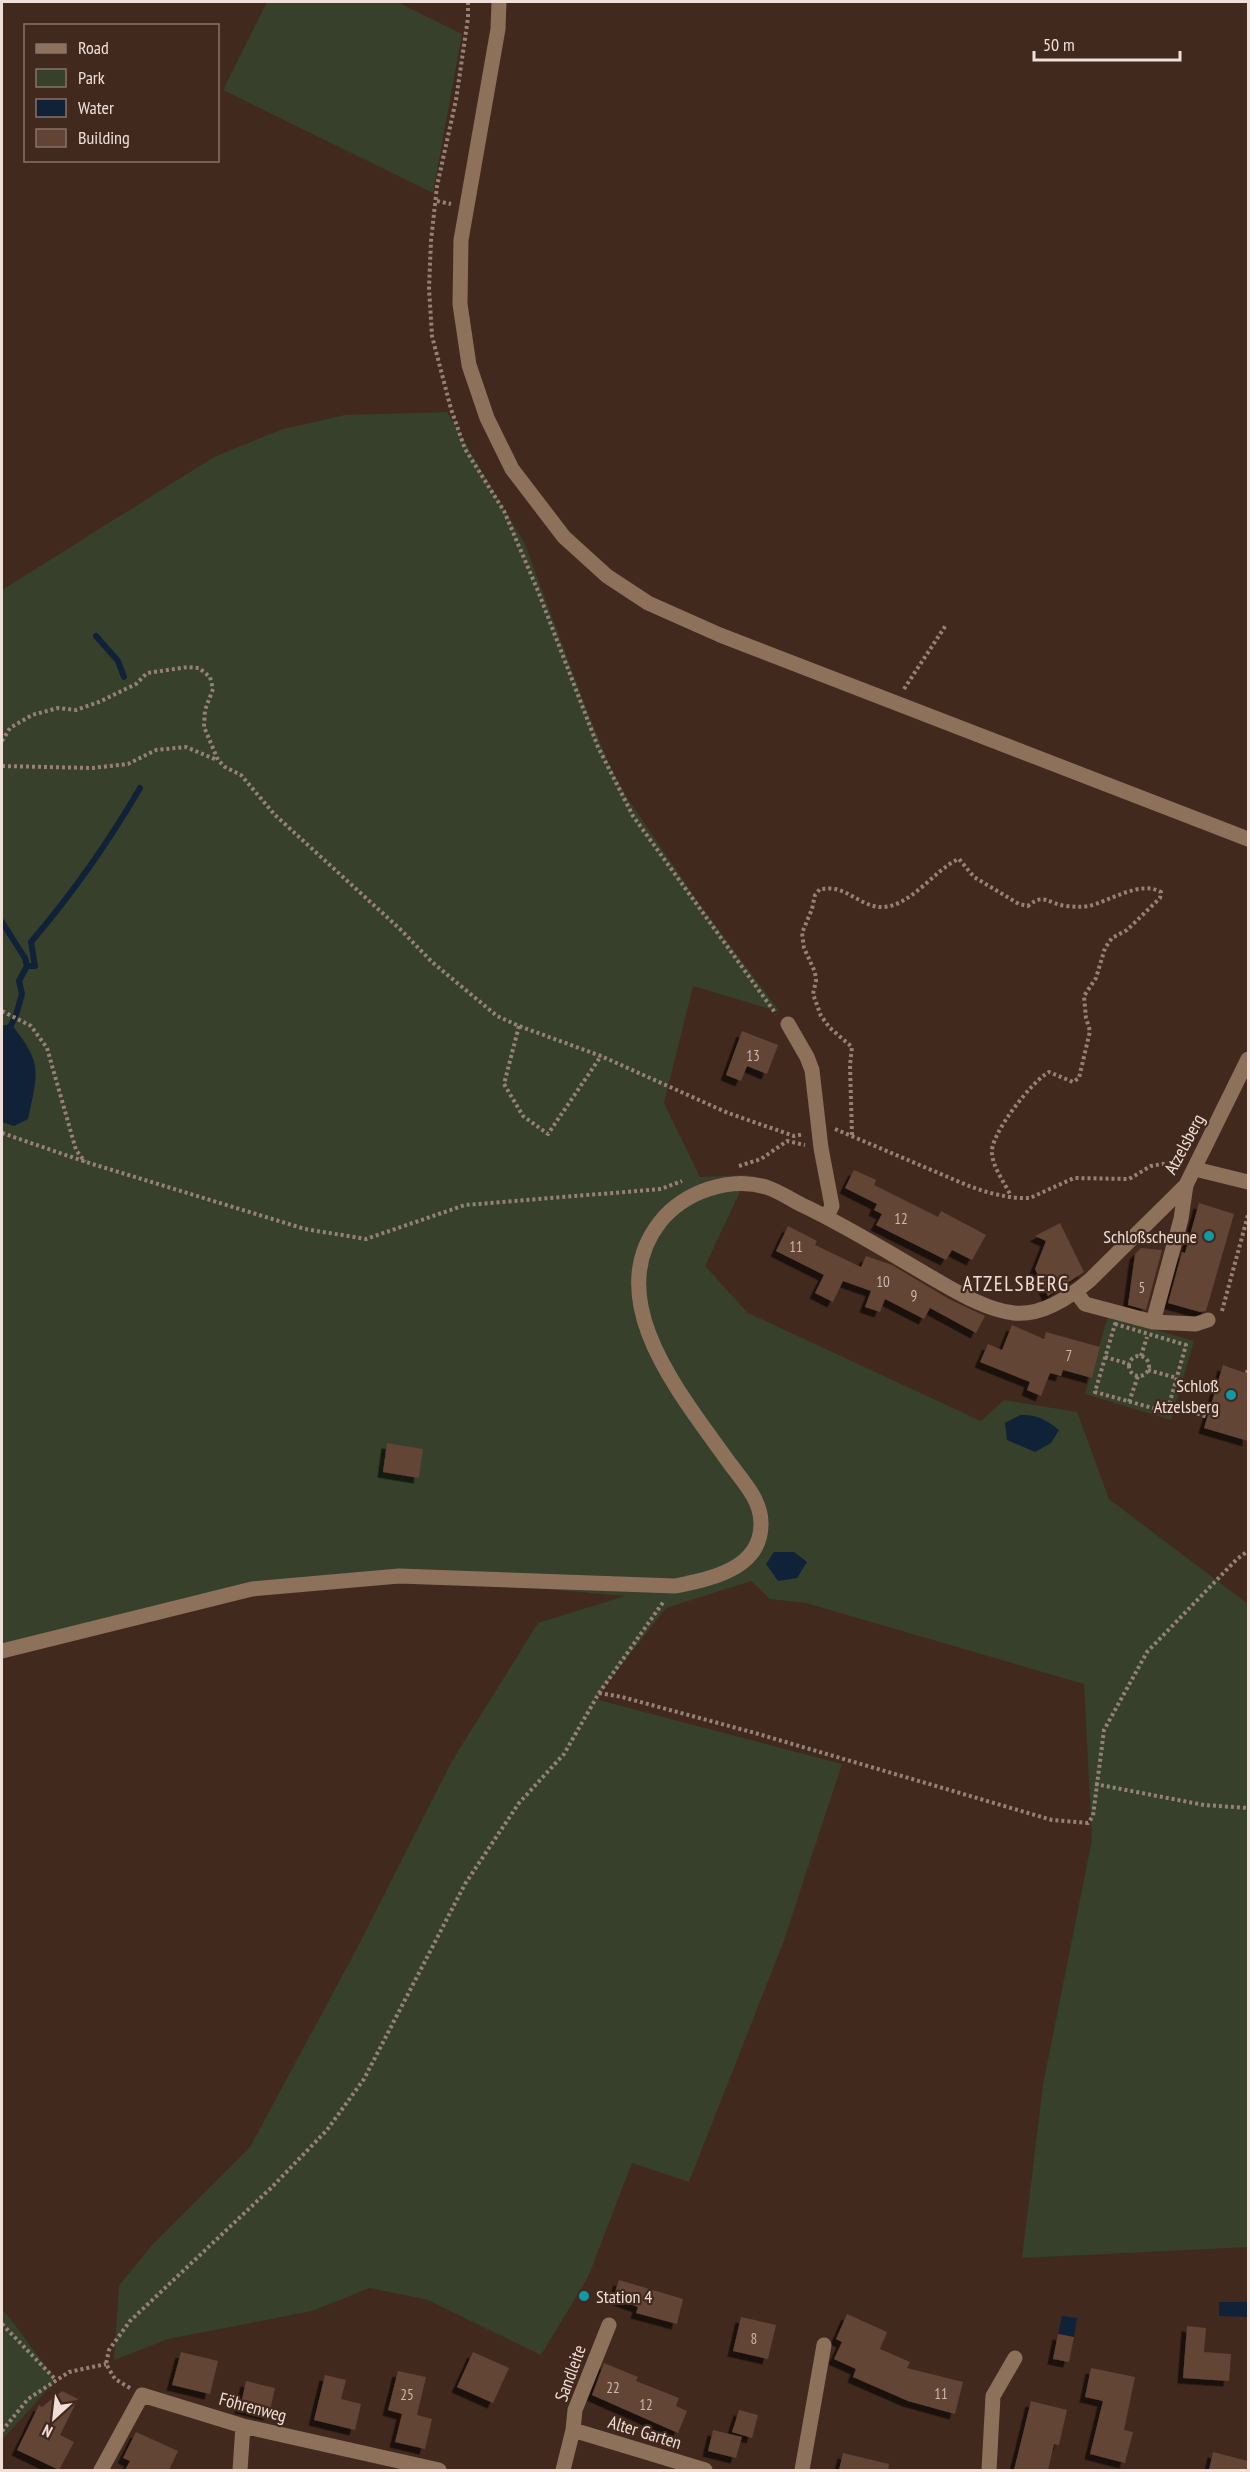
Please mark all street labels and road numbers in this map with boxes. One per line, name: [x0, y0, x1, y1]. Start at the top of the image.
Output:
street label: Atzelsberg: [1159, 1110, 1209, 1178]
street label: Sandleite: [549, 2342, 591, 2404]
street label: Föhrenweg: [217, 2387, 289, 2427]
street label: Alter Garten: [606, 2410, 684, 2454]

